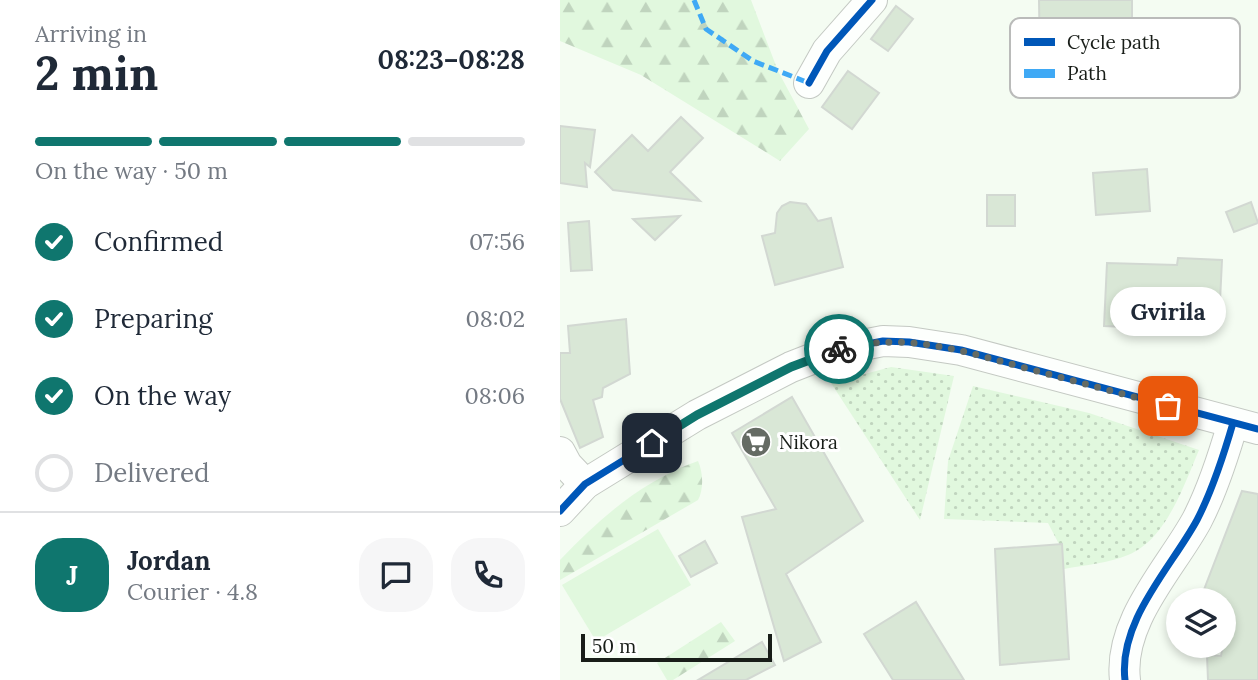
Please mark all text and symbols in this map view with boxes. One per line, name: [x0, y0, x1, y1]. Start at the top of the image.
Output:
legend: [1010, 18, 1240, 98]
text: Arriving in: [35, 19, 147, 48]
text: Cycle path: [1067, 30, 1160, 54]
text: 08:23–08:28: [377, 43, 525, 76]
text: 2 min: [35, 44, 158, 103]
text: Path: [1067, 61, 1107, 85]
text: On the way · 50 m: [35, 156, 228, 185]
icon: check: [35, 223, 73, 261]
text: Confirmed: [94, 225, 223, 258]
text: 07:56: [469, 227, 525, 256]
callout: Gvirila: [1110, 287, 1226, 336]
text: Gvirila: [1131, 297, 1205, 326]
icon: check: [35, 300, 73, 338]
text: Preparing: [94, 302, 213, 335]
text: 08:02: [466, 304, 525, 333]
courier: [804, 314, 874, 384]
icon: bike: [820, 330, 858, 368]
pin: [1138, 376, 1198, 436]
icon: check: [35, 377, 73, 415]
text: On the way: [94, 379, 231, 412]
text: 08:06: [464, 381, 525, 410]
icon: bag: [1149, 387, 1187, 425]
pin: [622, 413, 682, 473]
icon: home: [633, 424, 671, 462]
supermarket icon: Nikora: [739, 425, 773, 459]
place label: Nikora: [779, 430, 838, 454]
text: Delivered: [94, 456, 210, 489]
button: chat: [359, 538, 433, 612]
button: phone: [451, 538, 525, 612]
text: Jordan: [127, 544, 211, 577]
text: J: [66, 559, 78, 592]
text: Courier · 4.8: [127, 577, 258, 606]
map controls: [1166, 588, 1236, 658]
button: layers: [1166, 588, 1236, 658]
scale bar: [581, 631, 772, 663]
text: 50 m: [592, 634, 636, 658]

